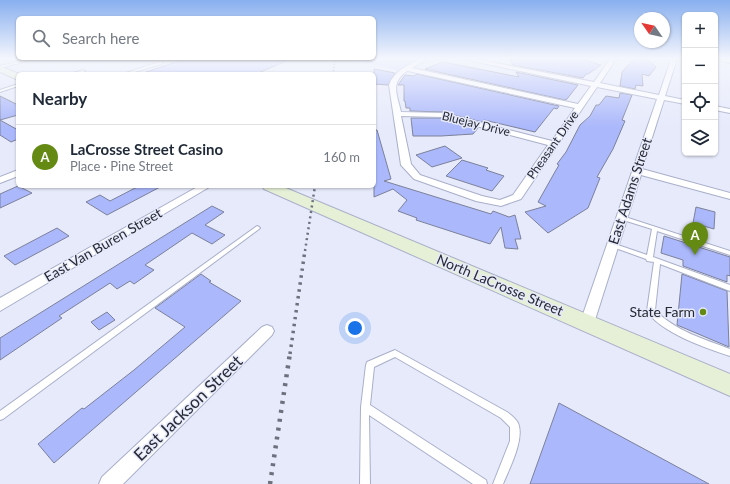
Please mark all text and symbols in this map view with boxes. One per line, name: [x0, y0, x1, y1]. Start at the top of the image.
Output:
north arrow: [634, 12, 670, 48]
map controls: [682, 12, 718, 156]
button: +: [682, 12, 718, 48]
search box: [16, 16, 376, 60]
icon: search: [30, 27, 52, 49]
text: Search here: [62, 29, 139, 47]
button: −: [682, 48, 718, 84]
button: locate: [682, 84, 718, 120]
text: Nearby: [32, 88, 87, 109]
street label: Bluejay Drive: [440, 108, 512, 139]
street label: Pheasant Drive: [524, 108, 582, 182]
button: layers: [682, 120, 718, 156]
street label: East Adams Street: [604, 135, 655, 246]
text: LaCrosse Street Casino: [70, 140, 223, 158]
text: A: [40, 149, 50, 165]
text: 160 m: [323, 149, 360, 165]
text: Place · Pine Street: [70, 158, 173, 174]
street label: East Van Buren Street: [41, 204, 165, 285]
pin: A: [682, 222, 708, 255]
street label: North LaCrosse Street: [434, 250, 566, 319]
place label: State Farm: [629, 303, 695, 320]
marker: State Farm: [698, 307, 708, 317]
your location: [345, 318, 365, 338]
street label: East Jackson Street: [129, 350, 246, 465]

